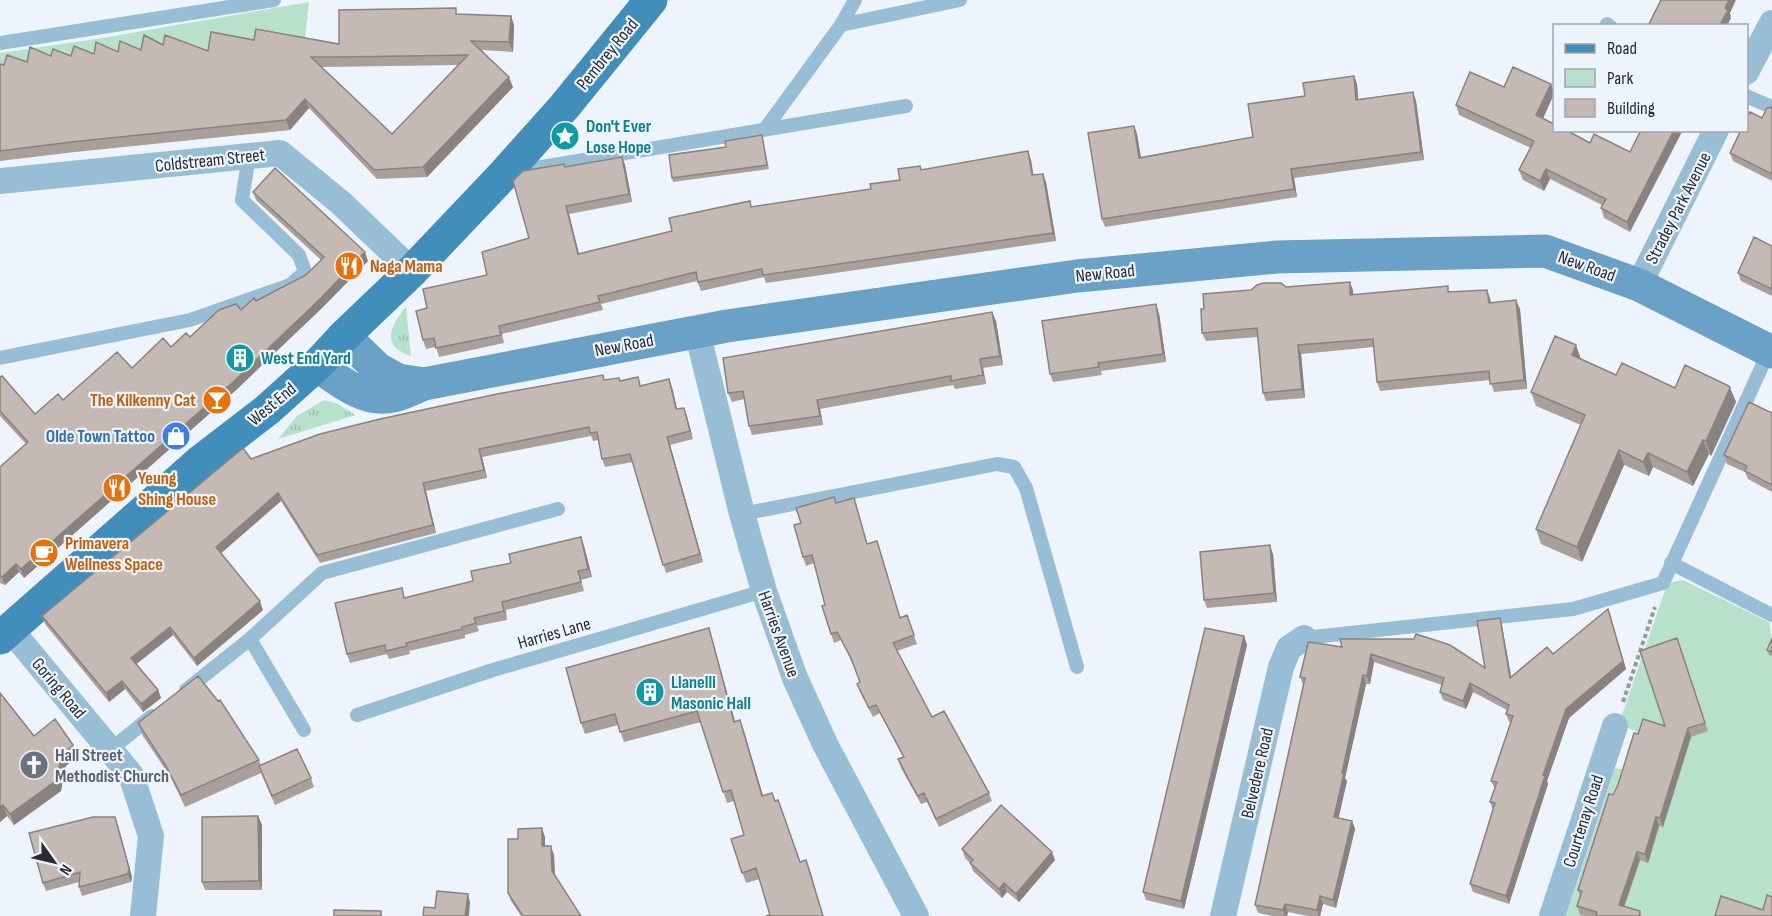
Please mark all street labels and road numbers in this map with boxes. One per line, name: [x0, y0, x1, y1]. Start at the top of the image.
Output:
street label: Pembrey Road: [572, 14, 643, 94]
street label: Coldstream Street: [154, 144, 266, 177]
street label: Stradey Park Avenue: [1641, 149, 1716, 268]
street label: New Road: [1555, 246, 1618, 286]
street label: New Road: [1074, 260, 1136, 287]
street label: New Road: [593, 330, 655, 361]
street label: West End: [244, 378, 301, 430]
street label: Harries Avenue: [753, 588, 804, 680]
street label: Harries Lane: [515, 613, 593, 654]
street label: Goring Road: [27, 654, 90, 723]
street label: Belvedere Road: [1237, 726, 1278, 820]
street label: Courtenay Road: [1559, 772, 1608, 870]

